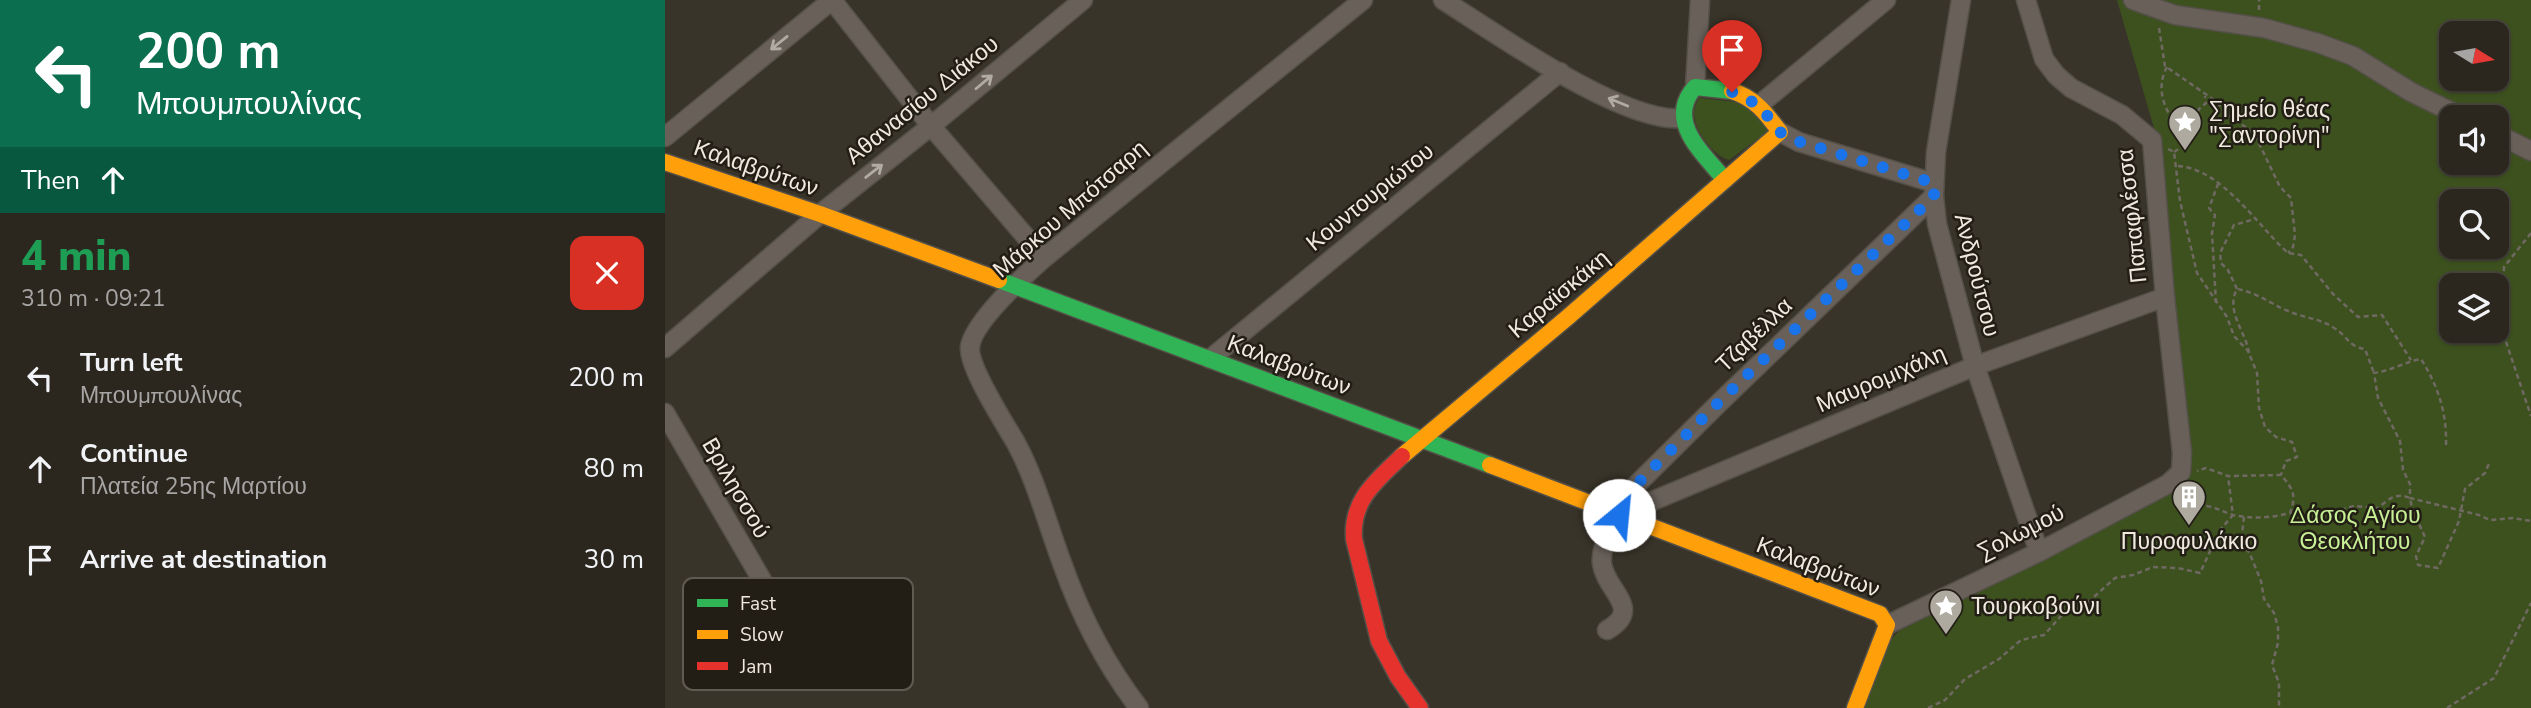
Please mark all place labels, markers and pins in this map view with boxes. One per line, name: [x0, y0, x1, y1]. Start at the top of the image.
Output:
pin: [1702, 20, 1762, 92]
place label: Σημείο θέας "Σαντορίνη": [2209, 94, 2330, 151]
place icon: Σημείο θέας "Σαντορίνη": [2166, 103, 2204, 152]
building icon: Πυροφυλάκιο: [2170, 478, 2208, 527]
place label: Πυροφυλάκιο: [2121, 526, 2257, 557]
place icon: Τουρκοβούνι: [1927, 587, 1965, 636]
place label: Τουρκοβούνι: [1971, 591, 2100, 622]

